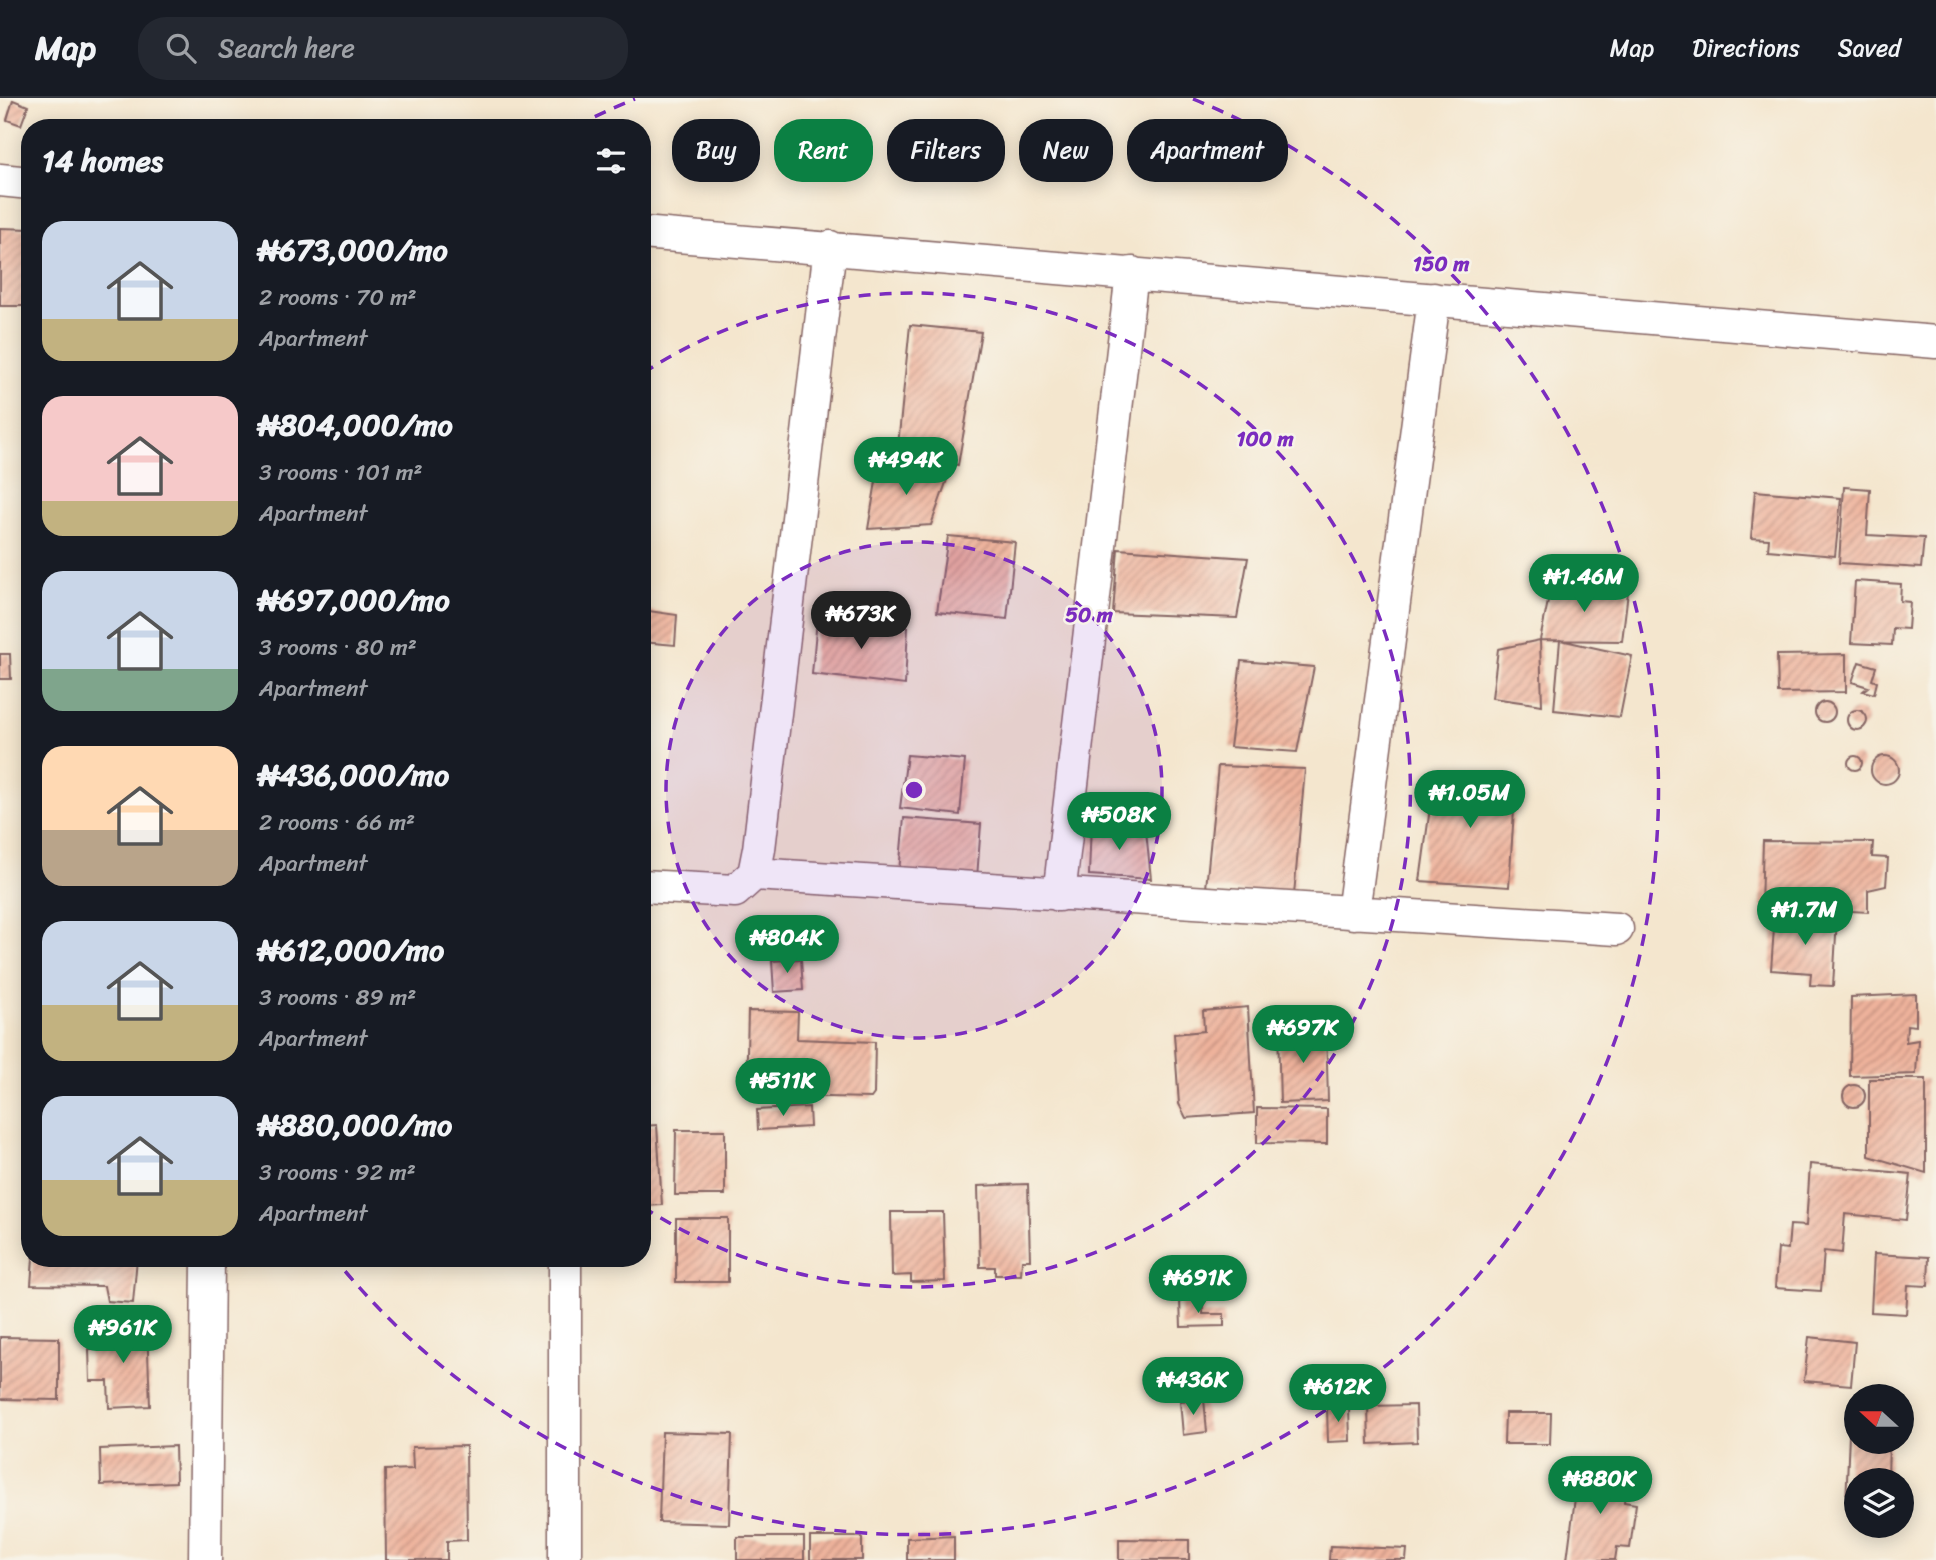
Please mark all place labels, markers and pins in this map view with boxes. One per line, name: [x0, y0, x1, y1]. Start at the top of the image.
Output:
pin: ₦494K: [857, 438, 955, 497]
pin: ₦1.46M: [1527, 554, 1641, 614]
pin: ₦673K: [812, 592, 910, 651]
pin: ₦1.05M: [1413, 770, 1527, 830]
centre of rings: [902, 778, 926, 802]
pin: ₦508K: [1070, 792, 1168, 852]
pin: ₦1.7M: [1756, 888, 1854, 947]
pin: ₦804K: [738, 916, 836, 975]
pin: ₦697K: [1254, 1006, 1352, 1065]
pin: ₦511K: [734, 1058, 832, 1118]
pin: ₦691K: [1149, 1256, 1247, 1315]
pin: ₦961K: [74, 1306, 172, 1365]
pin: ₦436K: [1144, 1358, 1242, 1417]
pin: ₦612K: [1289, 1364, 1387, 1424]
pin: ₦880K: [1551, 1456, 1649, 1516]

